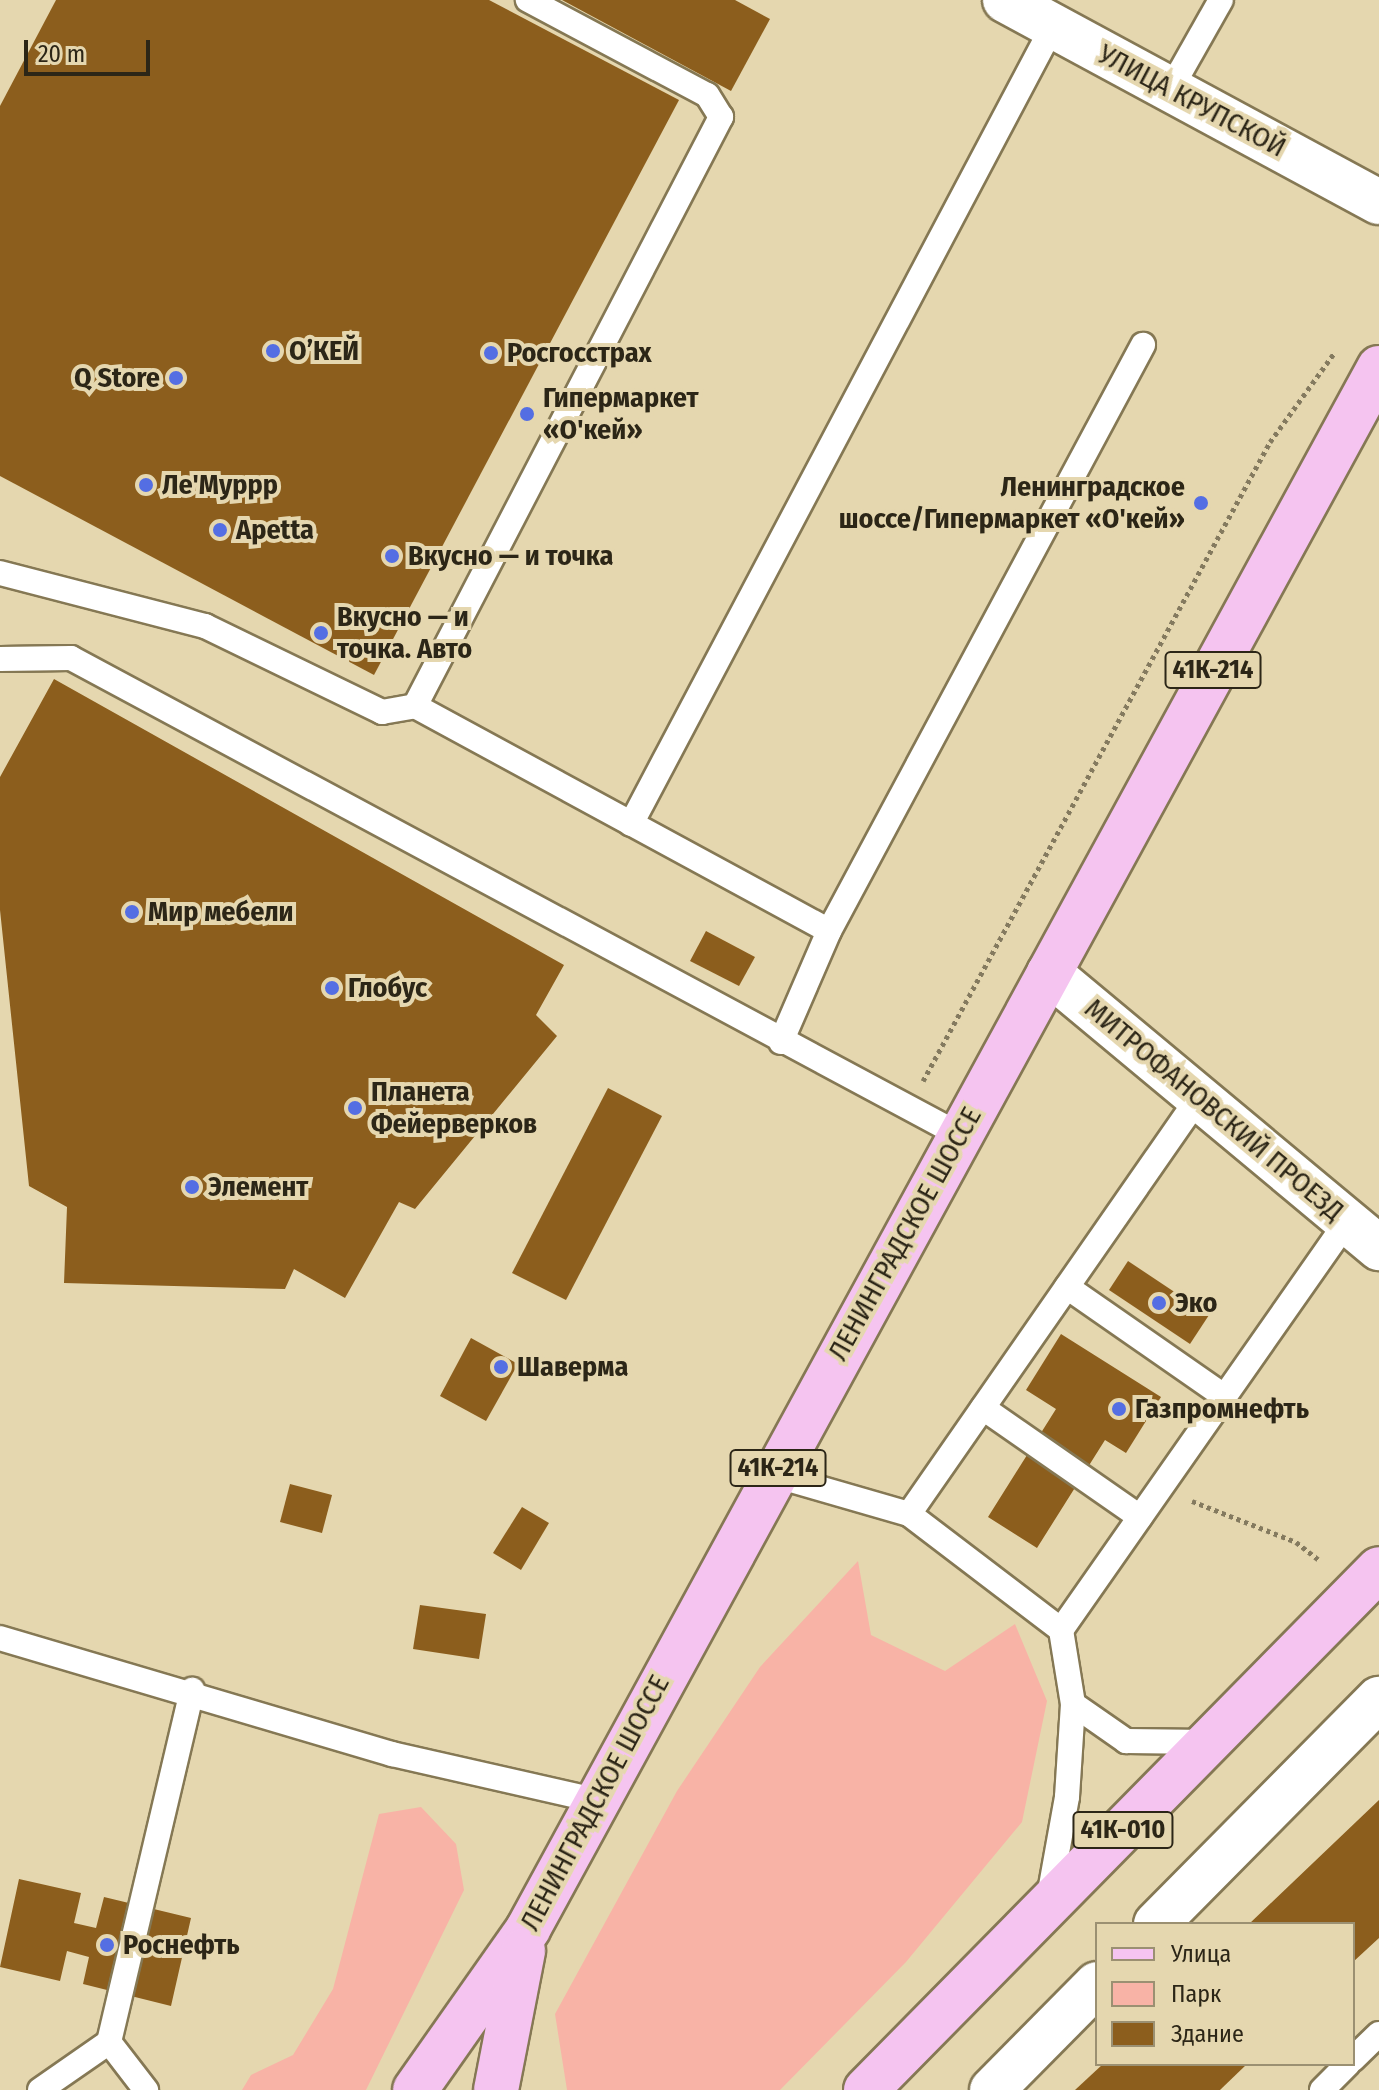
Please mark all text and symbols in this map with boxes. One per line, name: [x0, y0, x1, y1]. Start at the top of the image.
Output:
scale bar: [28, 24, 154, 74]
street label: УЛИЦА КРУПСКОЙ: [1092, 37, 1292, 165]
text: 20 m: [38, 40, 85, 68]
place label: О’КЕЙ: [289, 334, 359, 368]
place label: Росгосстрах: [507, 336, 652, 370]
marker: О’КЕЙ: [264, 342, 282, 360]
marker: Росгосстрах: [482, 344, 500, 362]
place label: Q Store: [74, 361, 160, 395]
marker: Q Store: [167, 369, 185, 387]
place label: Гипермаркет «О'кей»: [543, 381, 698, 447]
marker: Гипермаркет «О'кей»: [518, 405, 536, 423]
place label: Ле'Муррр: [162, 468, 278, 502]
place label: Ленинградское шоссе/Гипермаркет «О'кей»: [839, 470, 1185, 536]
marker: Ле'Муррр: [137, 476, 155, 494]
marker: Ленинградское шоссе/Гипермаркет «О'кей»: [1192, 494, 1210, 512]
place label: Apetta: [236, 513, 314, 547]
marker: Apetta: [211, 521, 229, 539]
place label: Вкусно — и точка: [408, 539, 613, 573]
marker: Вкусно — и точка: [383, 547, 401, 565]
place label: Вкусно — и точка. Авто: [337, 600, 472, 666]
marker: Вкусно — и точка. Авто: [312, 624, 330, 642]
road number: 41К-214: [1163, 648, 1263, 692]
place label: Мир мебели: [148, 895, 294, 929]
marker: Мир мебели: [123, 903, 141, 921]
place label: Глобус: [348, 971, 427, 1005]
marker: Глобус: [323, 979, 341, 997]
street label: МИТРОФАНОВСКИЙ ПРОЕЗД: [1078, 992, 1350, 1228]
place label: Планета Фейерверков: [371, 1075, 537, 1141]
marker: Планета Фейерверков: [346, 1099, 364, 1117]
street label: ЛЕНИНГРАДСКОЕ ШОССЕ: [821, 1101, 989, 1367]
place label: Элемент: [208, 1170, 308, 1204]
marker: Элемент: [183, 1178, 201, 1196]
place label: Эко: [1175, 1286, 1217, 1320]
marker: Эко: [1150, 1294, 1168, 1312]
place label: Шаверма: [517, 1350, 628, 1384]
marker: Шаверма: [492, 1358, 510, 1376]
place label: Газпромнефть: [1135, 1392, 1309, 1426]
marker: Газпромнефть: [1110, 1400, 1128, 1418]
road number: 41К-214: [728, 1446, 828, 1490]
street label: ЛЕНИНГРАДСКОЕ ШОССЕ: [513, 1670, 677, 1936]
road number: 41К-010: [1071, 1808, 1175, 1852]
legend: [1095, 1922, 1355, 2066]
place label: Роснефть: [123, 1928, 240, 1962]
marker: Роснефть: [98, 1936, 116, 1954]
text: Улица: [1171, 1940, 1231, 1968]
text: Парк: [1171, 1980, 1221, 2008]
text: Здание: [1171, 2020, 1244, 2048]

